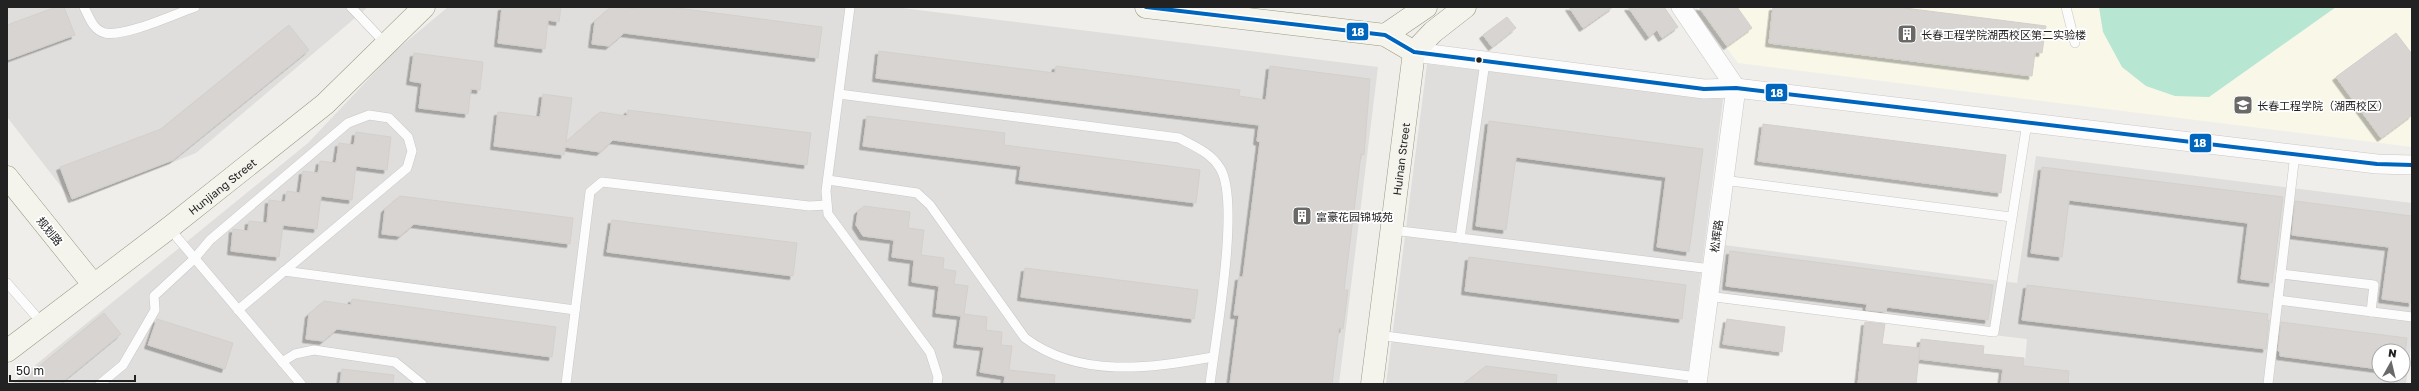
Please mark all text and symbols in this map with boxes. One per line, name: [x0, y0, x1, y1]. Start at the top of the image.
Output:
line badge: 18: [1346, 22, 1369, 41]
building icon: 长春工程学院湖西校区第二实验楼: [1896, 23, 1918, 45]
text: 18: [1352, 25, 1364, 38]
place label: 长春工程学院湖西校区第二实验楼: [1921, 28, 2086, 41]
unlabelled marker: [1474, 55, 1484, 65]
line badge: 18: [1765, 83, 1788, 102]
text: 18: [1771, 86, 1783, 99]
school or university icon: 长春工程学院（湖西校区）: [2232, 94, 2254, 116]
place label: 长春工程学院（湖西校区）: [2257, 99, 2389, 112]
street label: Huinan Street: [1389, 122, 1412, 196]
line badge: 18: [2189, 133, 2212, 153]
text: 18: [2194, 136, 2206, 149]
street label: Hunjiang Street: [185, 155, 258, 217]
building icon: 富豪花园锦城苑: [1291, 205, 1313, 227]
place label: 富豪花园锦城苑: [1316, 210, 1393, 223]
street label: 规划路: [35, 214, 65, 248]
street label: 松辉路: [1707, 219, 1725, 253]
north arrow: [2371, 343, 2411, 383]
text: N: [2387, 346, 2398, 360]
scale bar: [10, 357, 135, 383]
text: 50 m: [16, 363, 44, 378]

